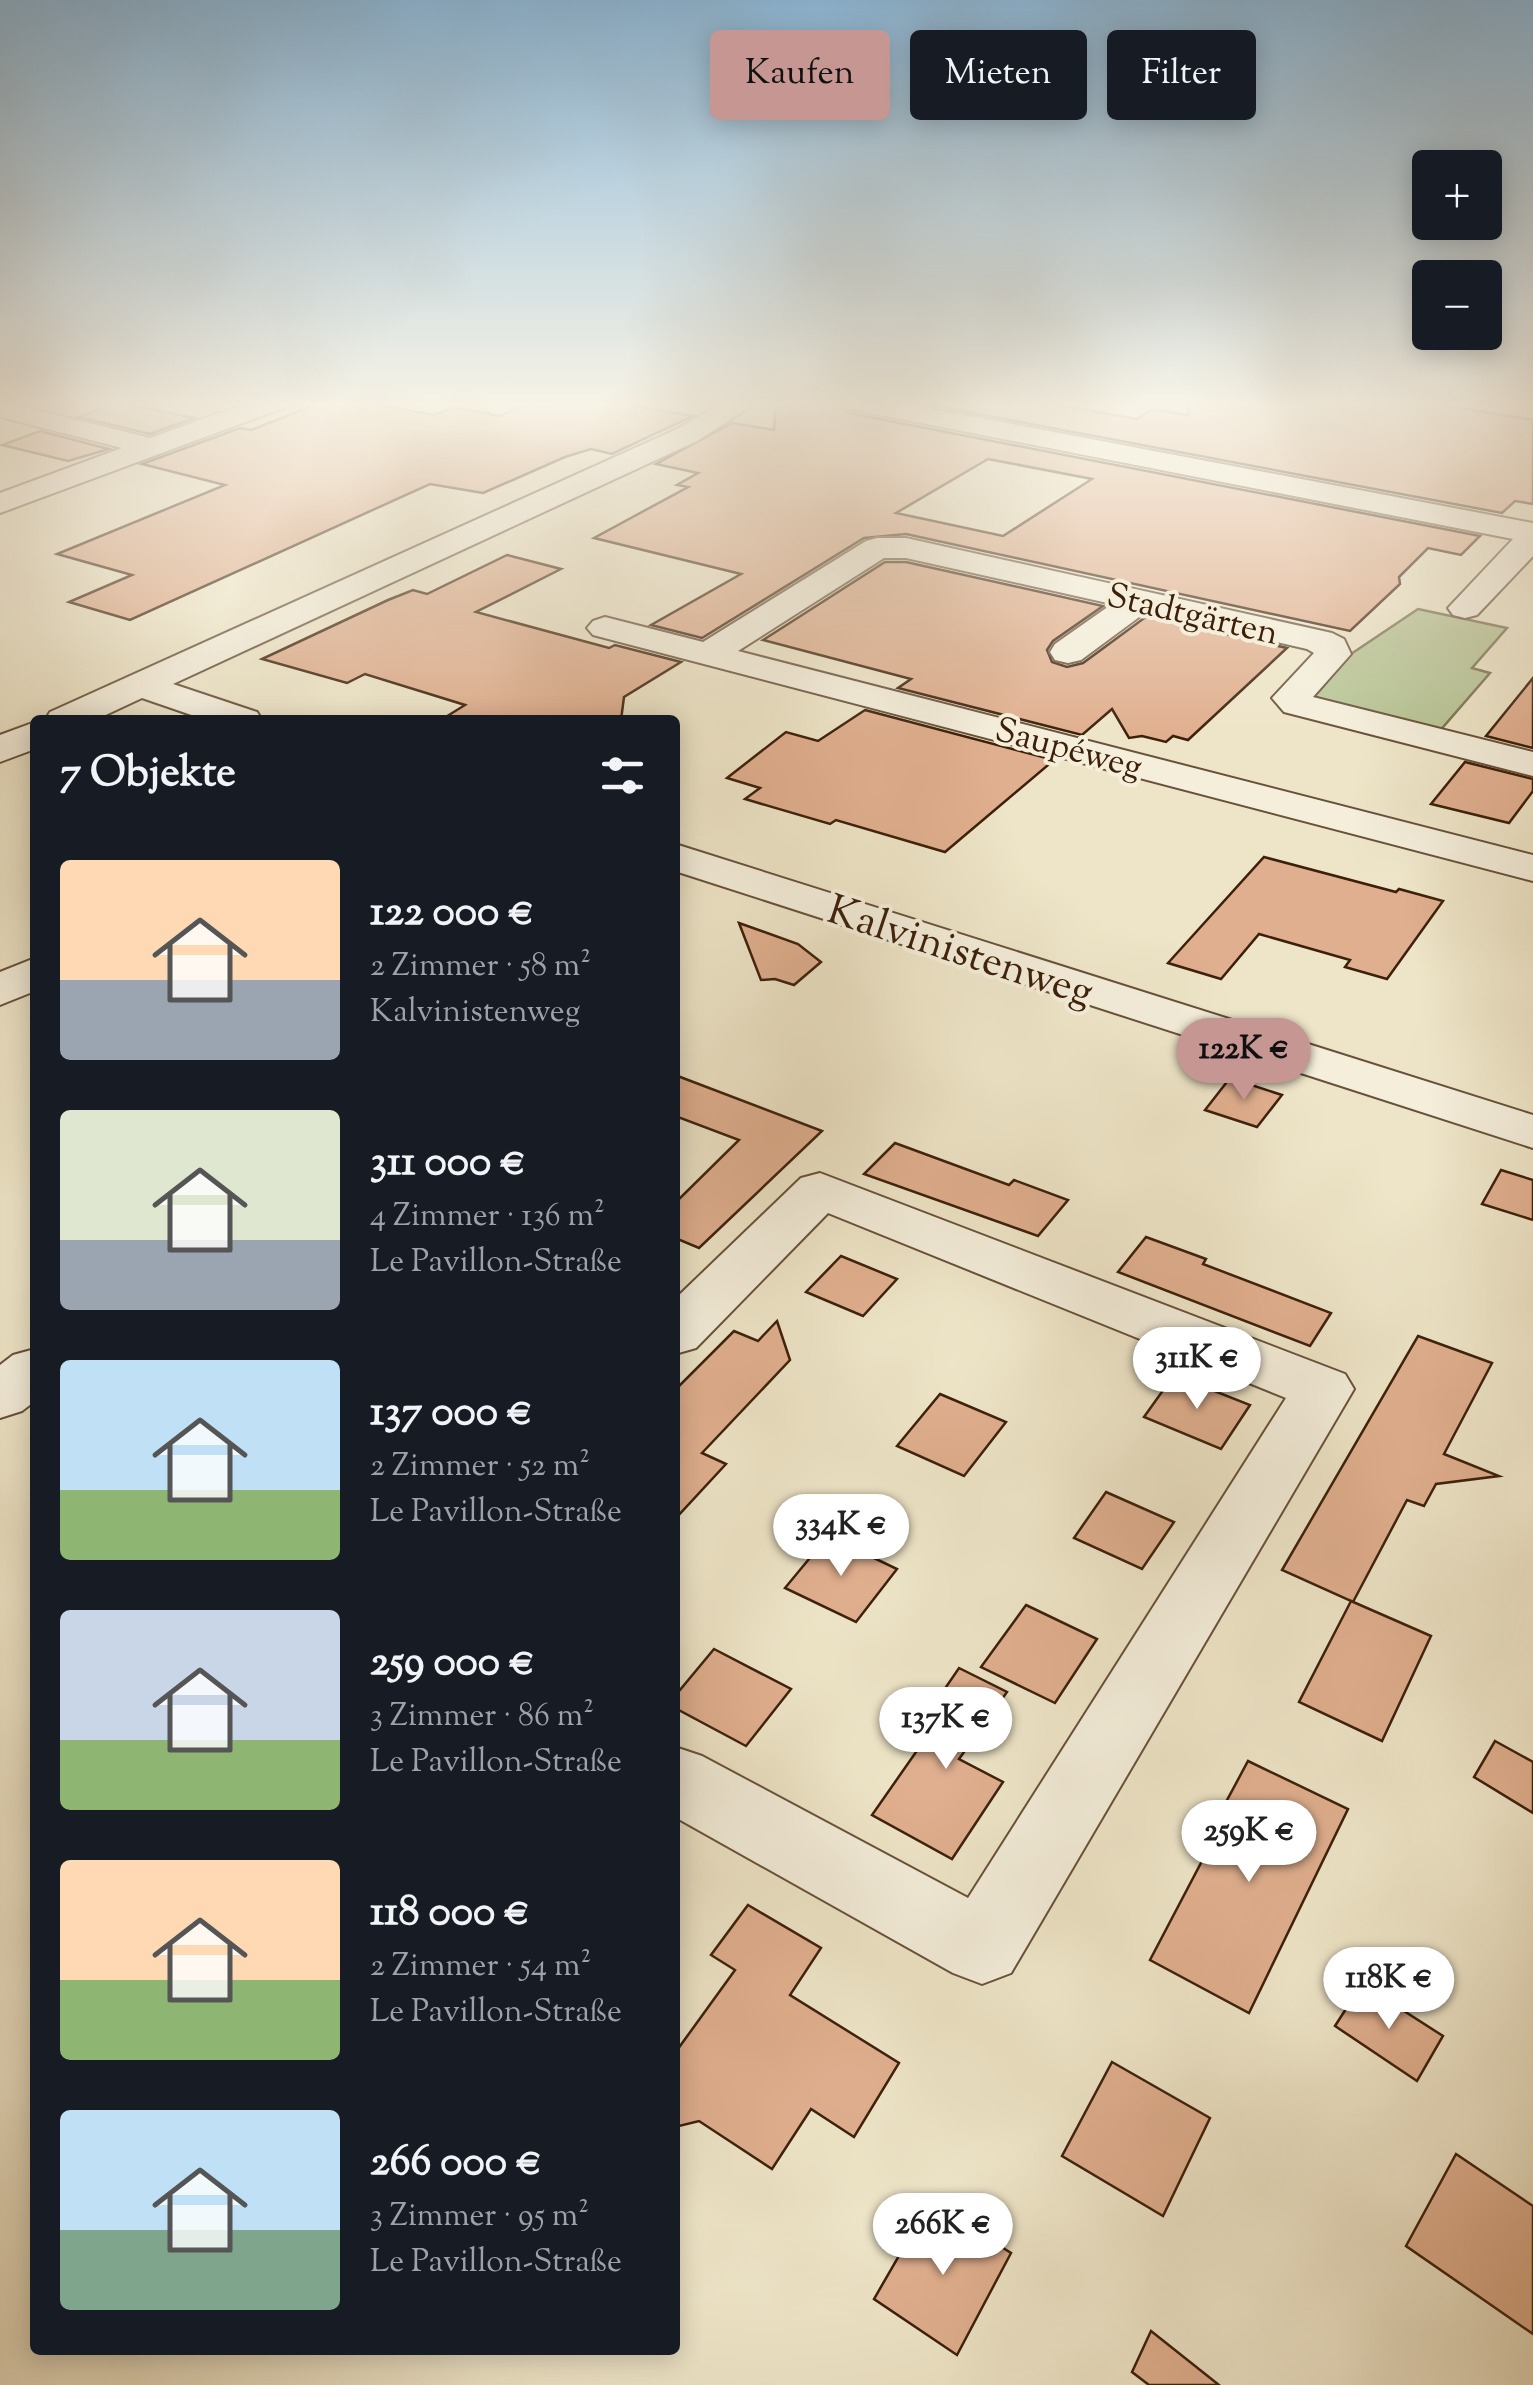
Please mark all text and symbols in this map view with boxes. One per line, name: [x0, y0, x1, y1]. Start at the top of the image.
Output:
chip: Kaufen: [710, 30, 890, 120]
chip: Mieten: [910, 30, 1087, 120]
chip: Filter: [1107, 30, 1256, 120]
map controls: [1412, 150, 1502, 350]
button: +: [1412, 150, 1502, 240]
button: −: [1412, 260, 1502, 350]
street label: Stadtgärten: [1101, 572, 1283, 661]
street label: Saupéweg: [989, 706, 1147, 794]
text: 7 Objekte: [60, 745, 236, 805]
icon: filters: [595, 748, 650, 803]
street label: Kalvinistenweg: [819, 883, 1100, 1025]
text: 122 000 €: [370, 884, 534, 944]
icon: home: [140, 900, 260, 1020]
text: 2 Zimmer · 58 m²: [370, 944, 591, 990]
text: Kalvinistenweg: [370, 990, 580, 1036]
pin: 122K €: [1163, 1018, 1325, 1103]
text: 122K €: [1199, 1027, 1289, 1073]
text: 311 000 €: [370, 1134, 526, 1194]
icon: home: [140, 1150, 260, 1270]
text: 4 Zimmer · 136 m²: [370, 1194, 605, 1240]
text: Le Pavillon-Straße: [370, 1240, 622, 1286]
pin: 311K €: [1116, 1327, 1278, 1412]
text: 311K €: [1155, 1336, 1239, 1382]
text: 137 000 €: [370, 1384, 533, 1444]
icon: home: [140, 1400, 260, 1520]
text: 2 Zimmer · 52 m²: [370, 1444, 590, 1490]
text: Le Pavillon-Straße: [370, 1490, 622, 1536]
pin: 334K €: [760, 1494, 922, 1579]
text: 334K €: [795, 1503, 887, 1549]
text: 259 000 €: [370, 1634, 535, 1694]
icon: home: [140, 1650, 260, 1770]
pin: 137K €: [865, 1687, 1027, 1772]
text: 3 Zimmer · 86 m²: [370, 1694, 594, 1740]
text: 137K €: [901, 1696, 991, 1742]
text: Le Pavillon-Straße: [370, 1740, 622, 1786]
pin: 259K €: [1168, 1800, 1330, 1885]
text: 259K €: [1203, 1809, 1295, 1855]
text: 118 000 €: [370, 1884, 530, 1944]
icon: home: [140, 1900, 260, 2020]
text: 2 Zimmer · 54 m²: [370, 1944, 591, 1990]
pin: 118K €: [1308, 1947, 1470, 2032]
text: 118K €: [1345, 1956, 1433, 2002]
text: Le Pavillon-Straße: [370, 1990, 622, 2036]
text: 266 000 €: [370, 2134, 542, 2194]
icon: home: [140, 2150, 260, 2270]
pin: 266K €: [862, 2193, 1024, 2278]
text: 3 Zimmer · 95 m²: [370, 2194, 589, 2240]
text: 266K €: [895, 2202, 991, 2248]
text: Le Pavillon-Straße: [370, 2240, 622, 2286]

